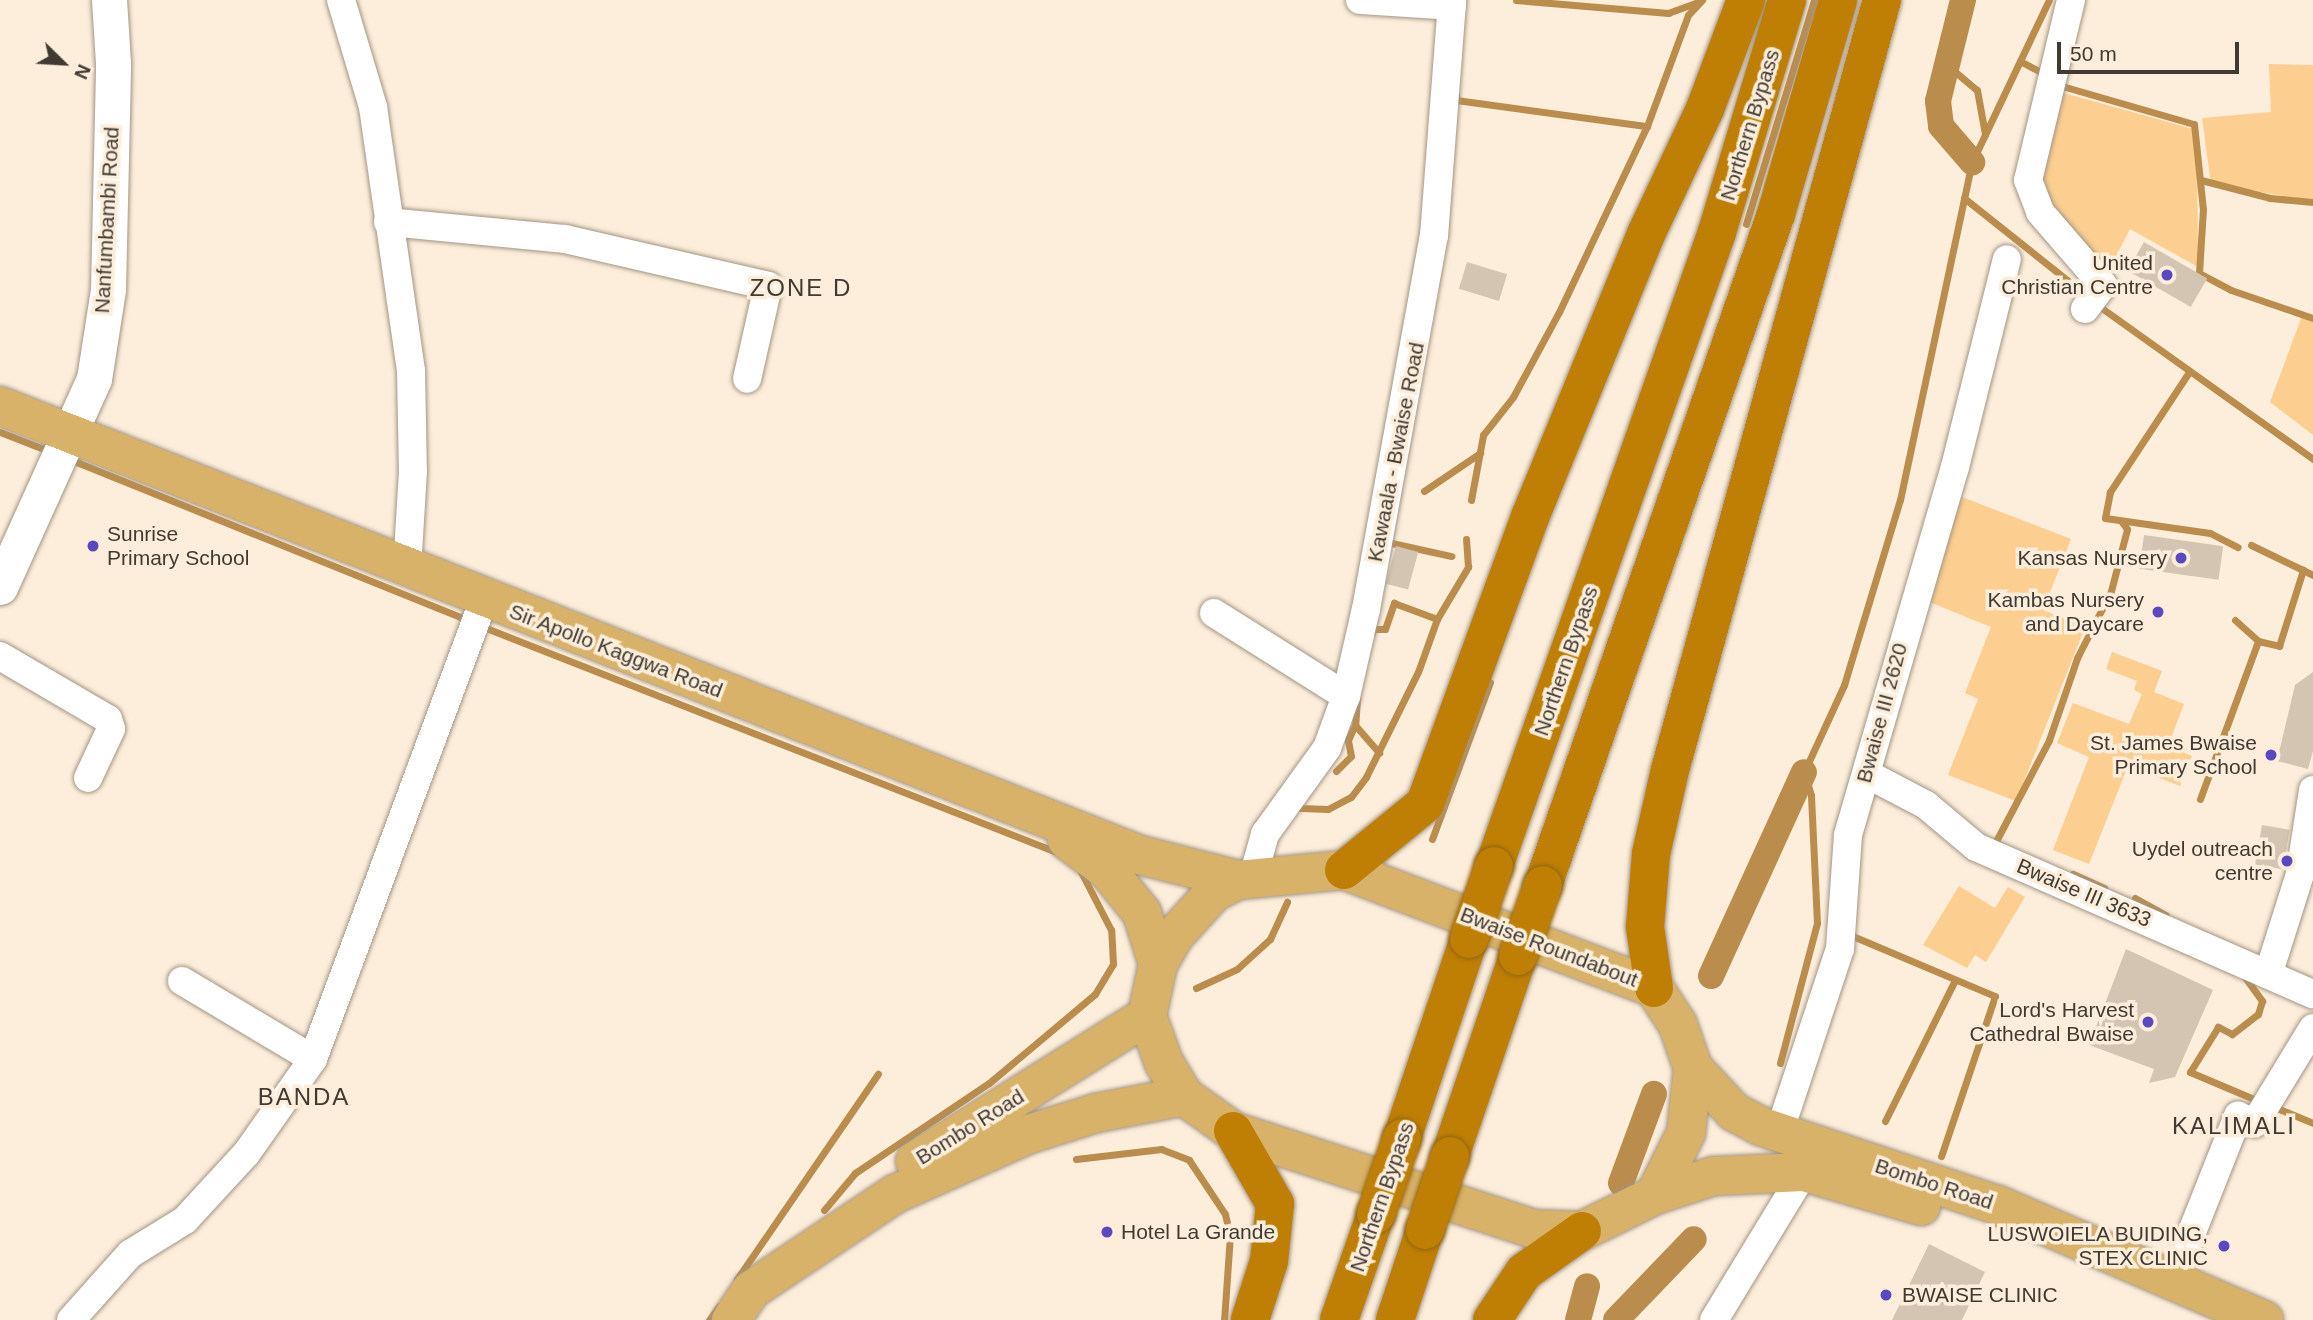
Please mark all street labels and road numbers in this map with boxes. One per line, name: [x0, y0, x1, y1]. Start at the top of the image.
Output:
street label: Northern Bypass: [1715, 47, 1785, 203]
street label: Nanfumbambi Road: [90, 126, 124, 314]
street label: Kawaala - Bwaise Road: [1362, 340, 1430, 564]
street label: Northern Bypass: [1529, 583, 1603, 739]
street label: Sir Apollo Kaggwa Road: [505, 598, 727, 704]
street label: Bwaise III 2620: [1851, 640, 1913, 786]
street label: Bwaise III 3633: [2013, 853, 2155, 933]
street label: Bwaise Roundabout: [1457, 902, 1641, 992]
street label: Bombo Road: [911, 1084, 1029, 1170]
street label: Northern Bypass: [1345, 1119, 1419, 1275]
street label: Bombo Road: [1872, 1153, 1996, 1215]

